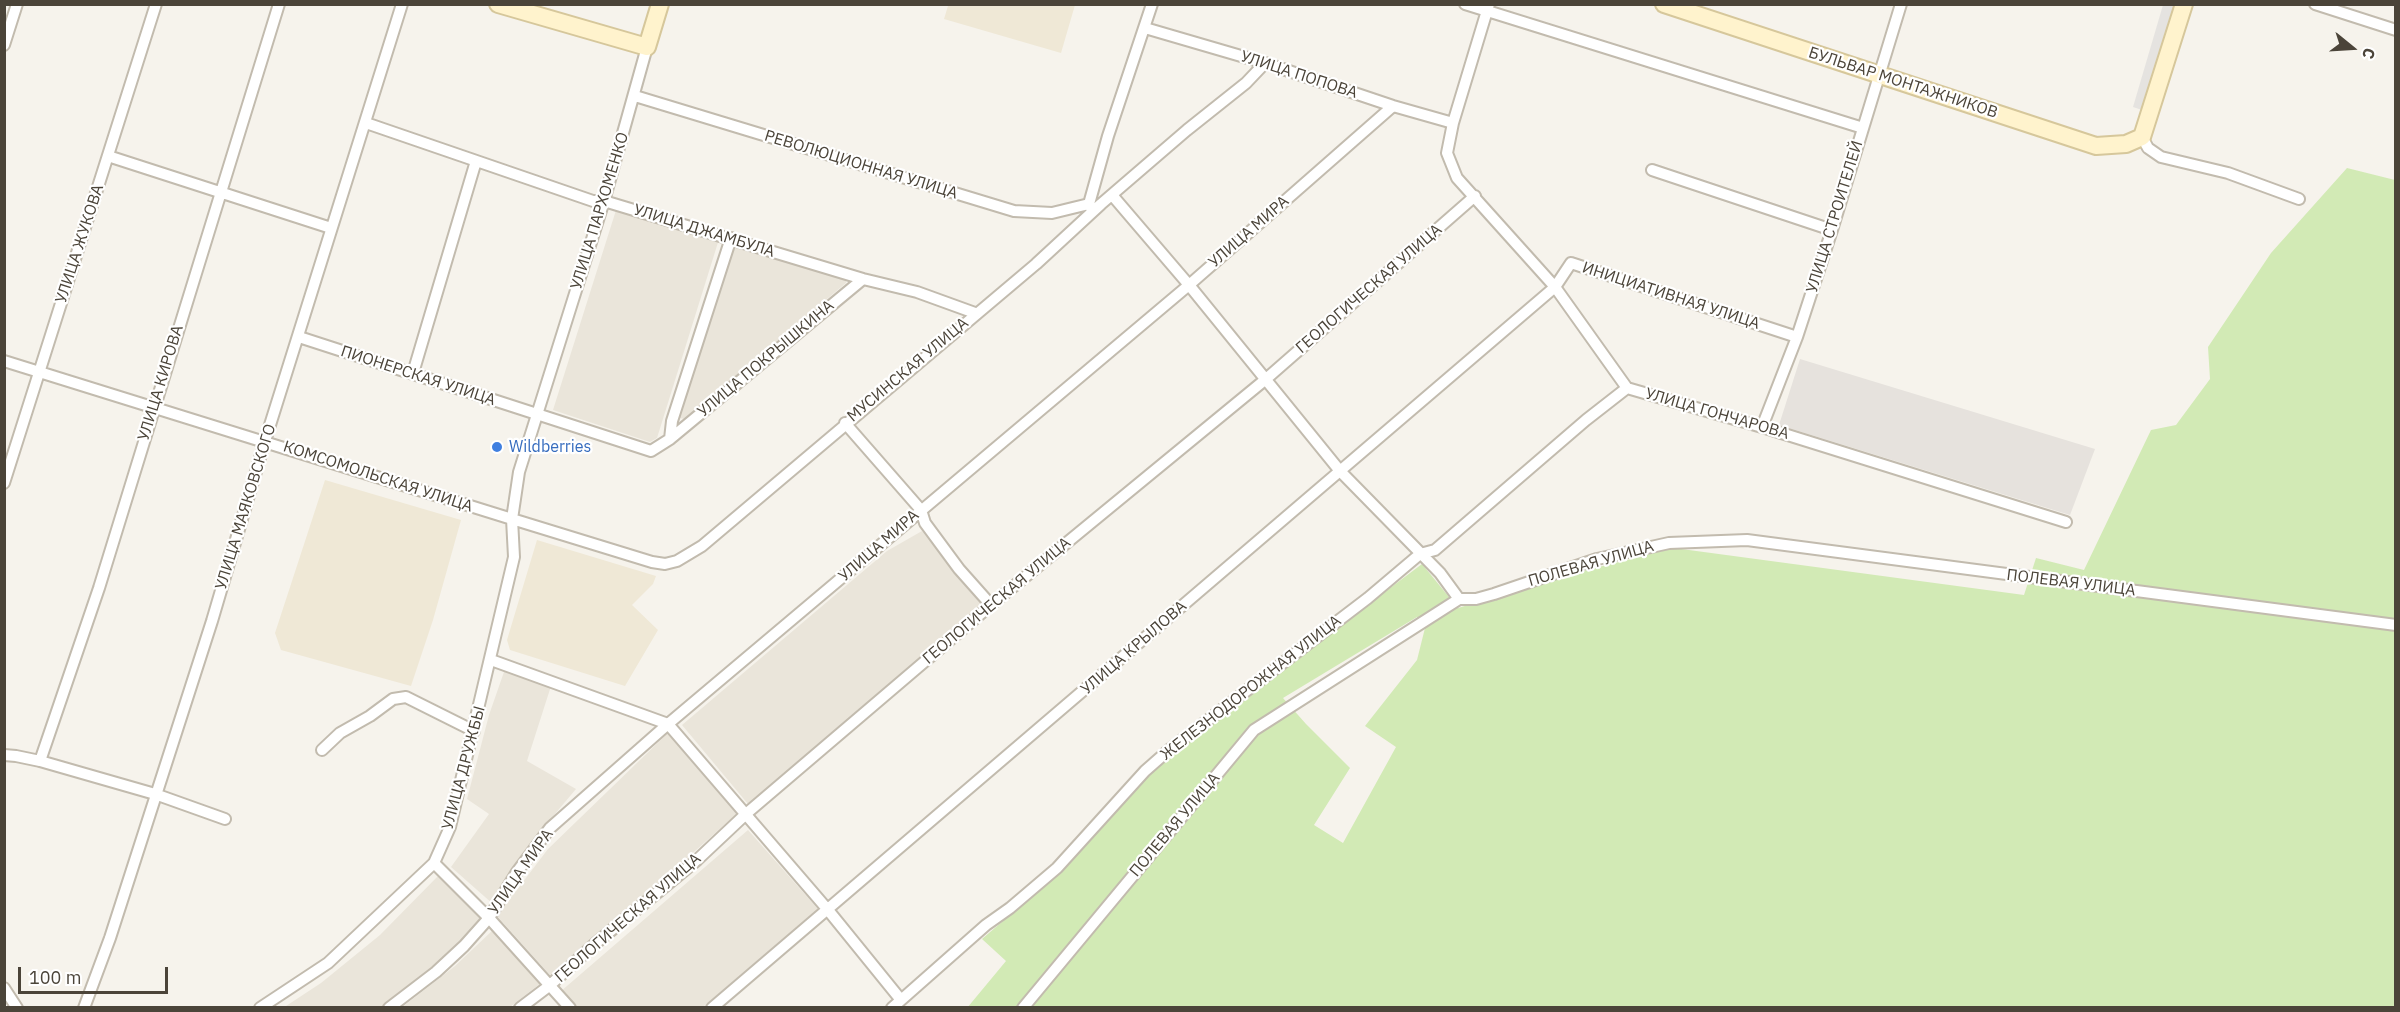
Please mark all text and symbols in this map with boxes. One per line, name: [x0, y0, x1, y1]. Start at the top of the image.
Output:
north arrow: [2322, 18, 2382, 78]
street label: БУЛЬВАР МОНТАЖНИКОВ: [1806, 43, 2000, 123]
text: С: [2358, 46, 2380, 62]
street label: УЛИЦА ПОПОВА: [1238, 47, 1360, 103]
street label: РЕВОЛЮЦИОННАЯ УЛИЦА: [762, 126, 960, 204]
street label: УЛИЦА ПАРХОМЕНКО: [567, 130, 633, 292]
street label: УЛИЦА СТРОИТЕЛЕЙ: [1803, 139, 1867, 295]
street label: УЛИЦА ЖУКОВА: [52, 182, 108, 306]
street label: УЛИЦА МИРА: [1205, 192, 1293, 272]
street label: УЛИЦА ДЖАМБУЛА: [631, 200, 777, 262]
street label: ГЕОЛОГИЧЕСКАЯ УЛИЦА: [1292, 220, 1446, 358]
street label: ИНИЦИАТИВНАЯ УЛИЦА: [1580, 258, 1762, 334]
street label: УЛИЦА ПОКРЫШКИНА: [694, 296, 838, 422]
street label: МУСИНСКАЯ УЛИЦА: [844, 314, 972, 426]
street label: УЛИЦА КИРОВА: [134, 323, 188, 443]
street label: ПИОНЕРСКАЯ УЛИЦА: [338, 342, 498, 410]
street label: УЛИЦА ГОНЧАРОВА: [1643, 384, 1791, 444]
street label: УЛИЦА МАЯКОВСКОГО: [212, 422, 280, 592]
street label: КОМСОМОЛЬСКАЯ УЛИЦА: [281, 437, 475, 517]
place label: Wildberries: [509, 437, 591, 457]
marker: Wildberries: [490, 440, 504, 454]
street label: УЛИЦА МИРА: [835, 506, 923, 586]
street label: ГЕОЛОГИЧЕСКАЯ УЛИЦА: [919, 533, 1075, 669]
street label: ПОЛЕВАЯ УЛИЦА: [1526, 537, 1656, 591]
street label: ПОЛЕВАЯ УЛИЦА: [2005, 566, 2137, 600]
street label: УЛИЦА КРЫЛОВА: [1077, 597, 1191, 699]
street label: ЖЕЛЕЗНОДОРОЖНАЯ УЛИЦА: [1157, 611, 1345, 765]
street label: УЛИЦА ДРУЖБЫ: [438, 704, 490, 832]
street label: ПОЛЕВАЯ УЛИЦА: [1126, 769, 1224, 881]
street label: УЛИЦА МИРА: [484, 825, 558, 919]
street label: ГЕОЛОГИЧЕСКАЯ УЛИЦА: [551, 849, 705, 987]
scale bar: [21, 955, 171, 993]
text: 100 m: [29, 966, 81, 989]

